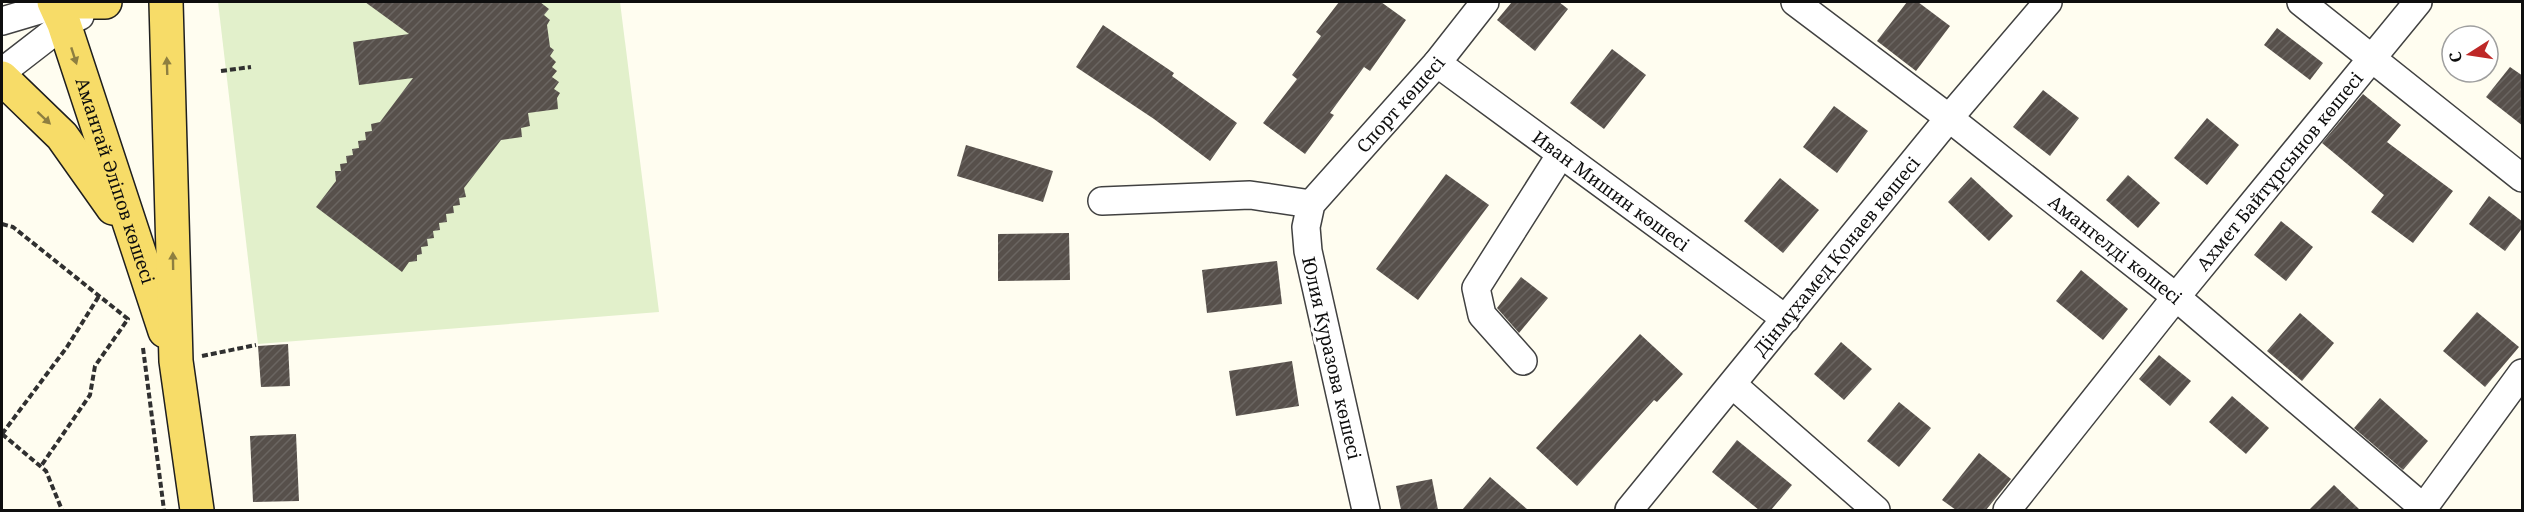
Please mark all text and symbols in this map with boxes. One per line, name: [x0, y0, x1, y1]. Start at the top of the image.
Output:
north arrow: [2440, 24, 2500, 84]
one-way arrow: [70, 47, 80, 65]
text: С: [2443, 50, 2467, 65]
street label: Спорт көшесі: [1351, 51, 1450, 157]
one-way arrow: [163, 56, 172, 75]
street label: Ахмет Байтұрсынов көшесі: [2191, 66, 2368, 275]
street label: Амантай Әліпов көшесі: [70, 74, 161, 287]
one-way arrow: [37, 111, 51, 125]
street label: Иван Мишин көшесі: [1528, 125, 1695, 256]
street label: Дінмұхамед Қонаев көшесі: [1748, 151, 1925, 361]
street label: Амангелді көшесі: [2044, 189, 2188, 309]
one-way arrow: [169, 251, 178, 270]
street label: Юлия Куразова көшесі: [1297, 254, 1367, 462]

